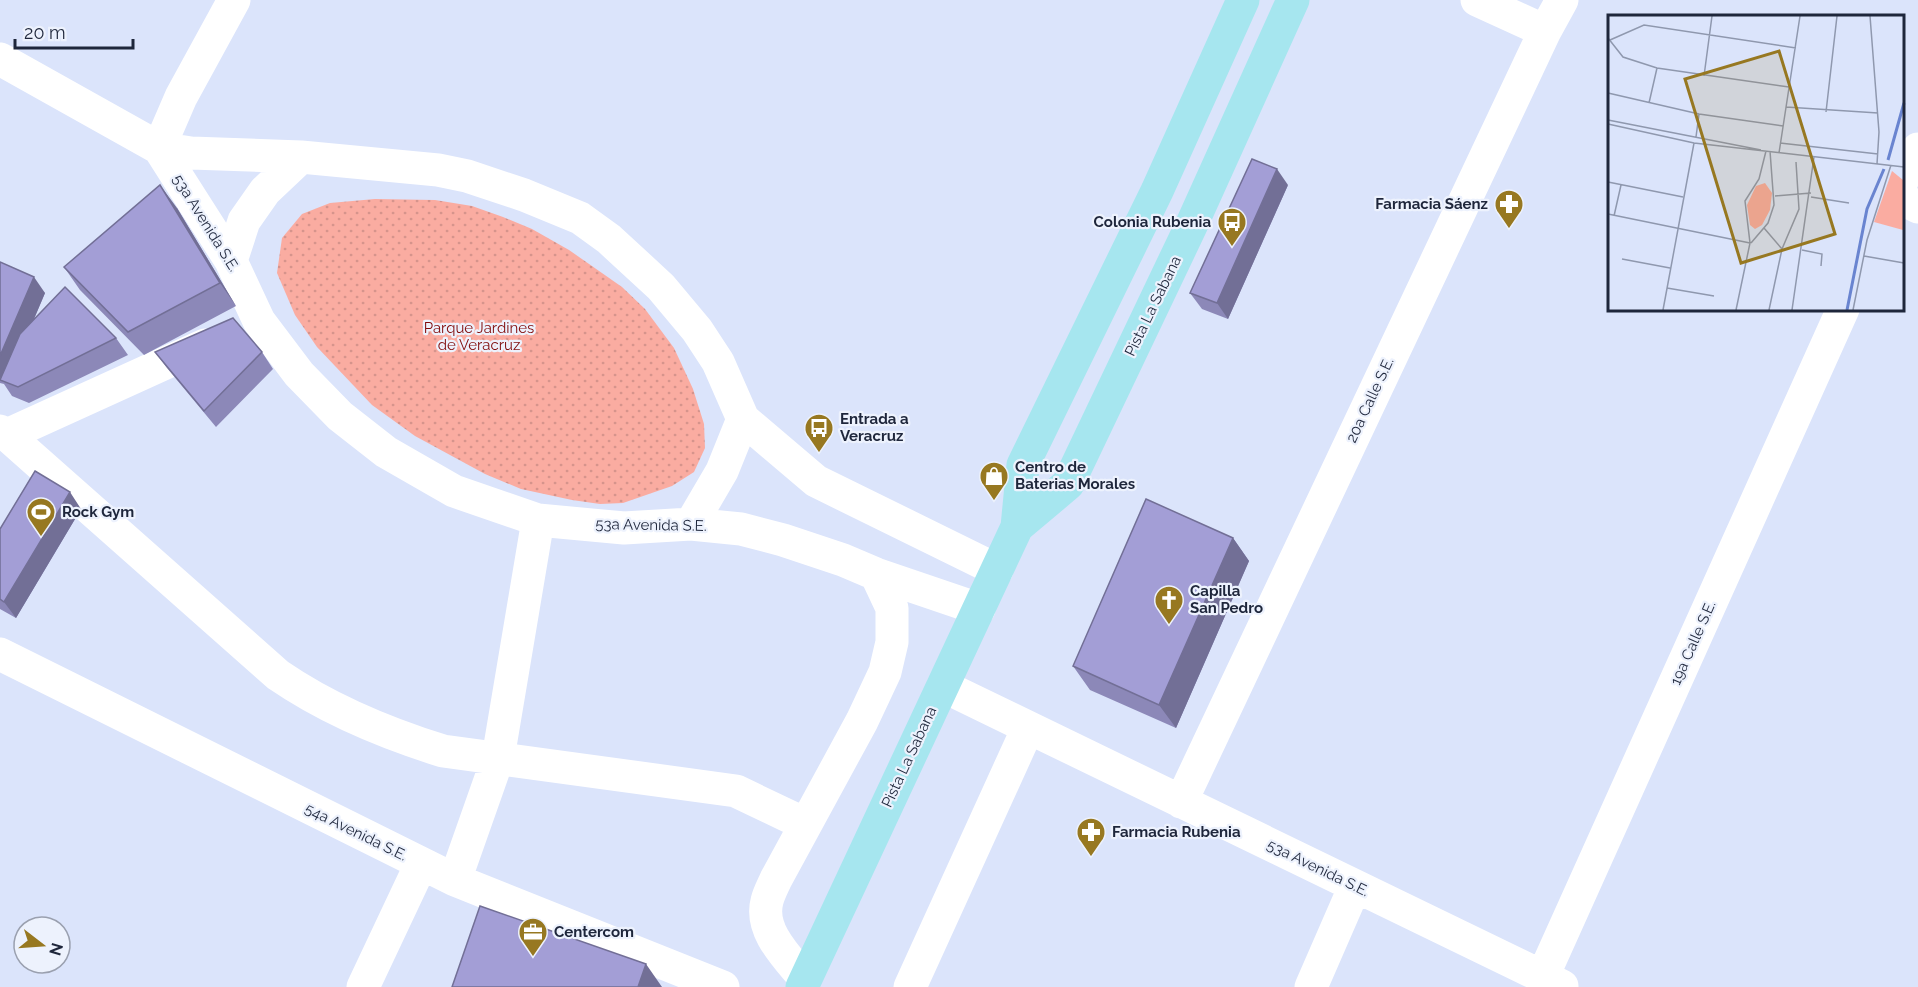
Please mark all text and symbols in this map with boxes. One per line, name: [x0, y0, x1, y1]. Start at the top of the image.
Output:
scale bar: [15, 12, 134, 50]
inset map: [1608, 15, 1903, 310]
text: 20 m: [24, 22, 66, 43]
street label: 53a Avenida S.E.: [169, 171, 243, 275]
pharmacy icon: Farmacia Sáenz: [1493, 188, 1525, 230]
place label: Farmacia Sáenz: [1375, 195, 1488, 213]
bus stop icon: Colonia Rubenia: [1216, 206, 1248, 248]
place label: Colonia Rubenia: [1094, 213, 1211, 231]
street label: Pista La Sabana: [1121, 253, 1185, 359]
park label: Parque Jardines de Veracruz: [424, 319, 534, 354]
street label: 20a Calle S.E.: [1342, 354, 1398, 446]
place label: Entrada a Veracruz: [840, 410, 909, 445]
bus stop icon: Entrada a Veracruz: [803, 412, 835, 454]
place label: Centro de Baterias Morales: [1015, 458, 1135, 493]
shop icon: Centro de Baterias Morales: [978, 460, 1010, 502]
sports icon: Rock Gym: [25, 496, 57, 538]
place label: Rock Gym: [62, 503, 134, 521]
street label: 53a Avenida S.E.: [595, 515, 707, 535]
place label: Capilla San Pedro: [1190, 582, 1263, 617]
church icon: Capilla San Pedro: [1153, 584, 1185, 626]
street label: 19a Calle S.E.: [1666, 598, 1720, 688]
street label: Pista La Sabana: [878, 704, 940, 810]
street label: 54a Avenida S.E.: [302, 800, 410, 864]
pharmacy icon: Farmacia Rubenia: [1075, 816, 1107, 858]
place label: Farmacia Rubenia: [1112, 823, 1241, 841]
street label: 53a Avenida S.E.: [1264, 836, 1372, 900]
north arrow: [12, 915, 72, 975]
office icon: Centercom: [517, 916, 549, 958]
place label: Centercom: [554, 923, 634, 941]
text: N: [45, 941, 67, 958]

